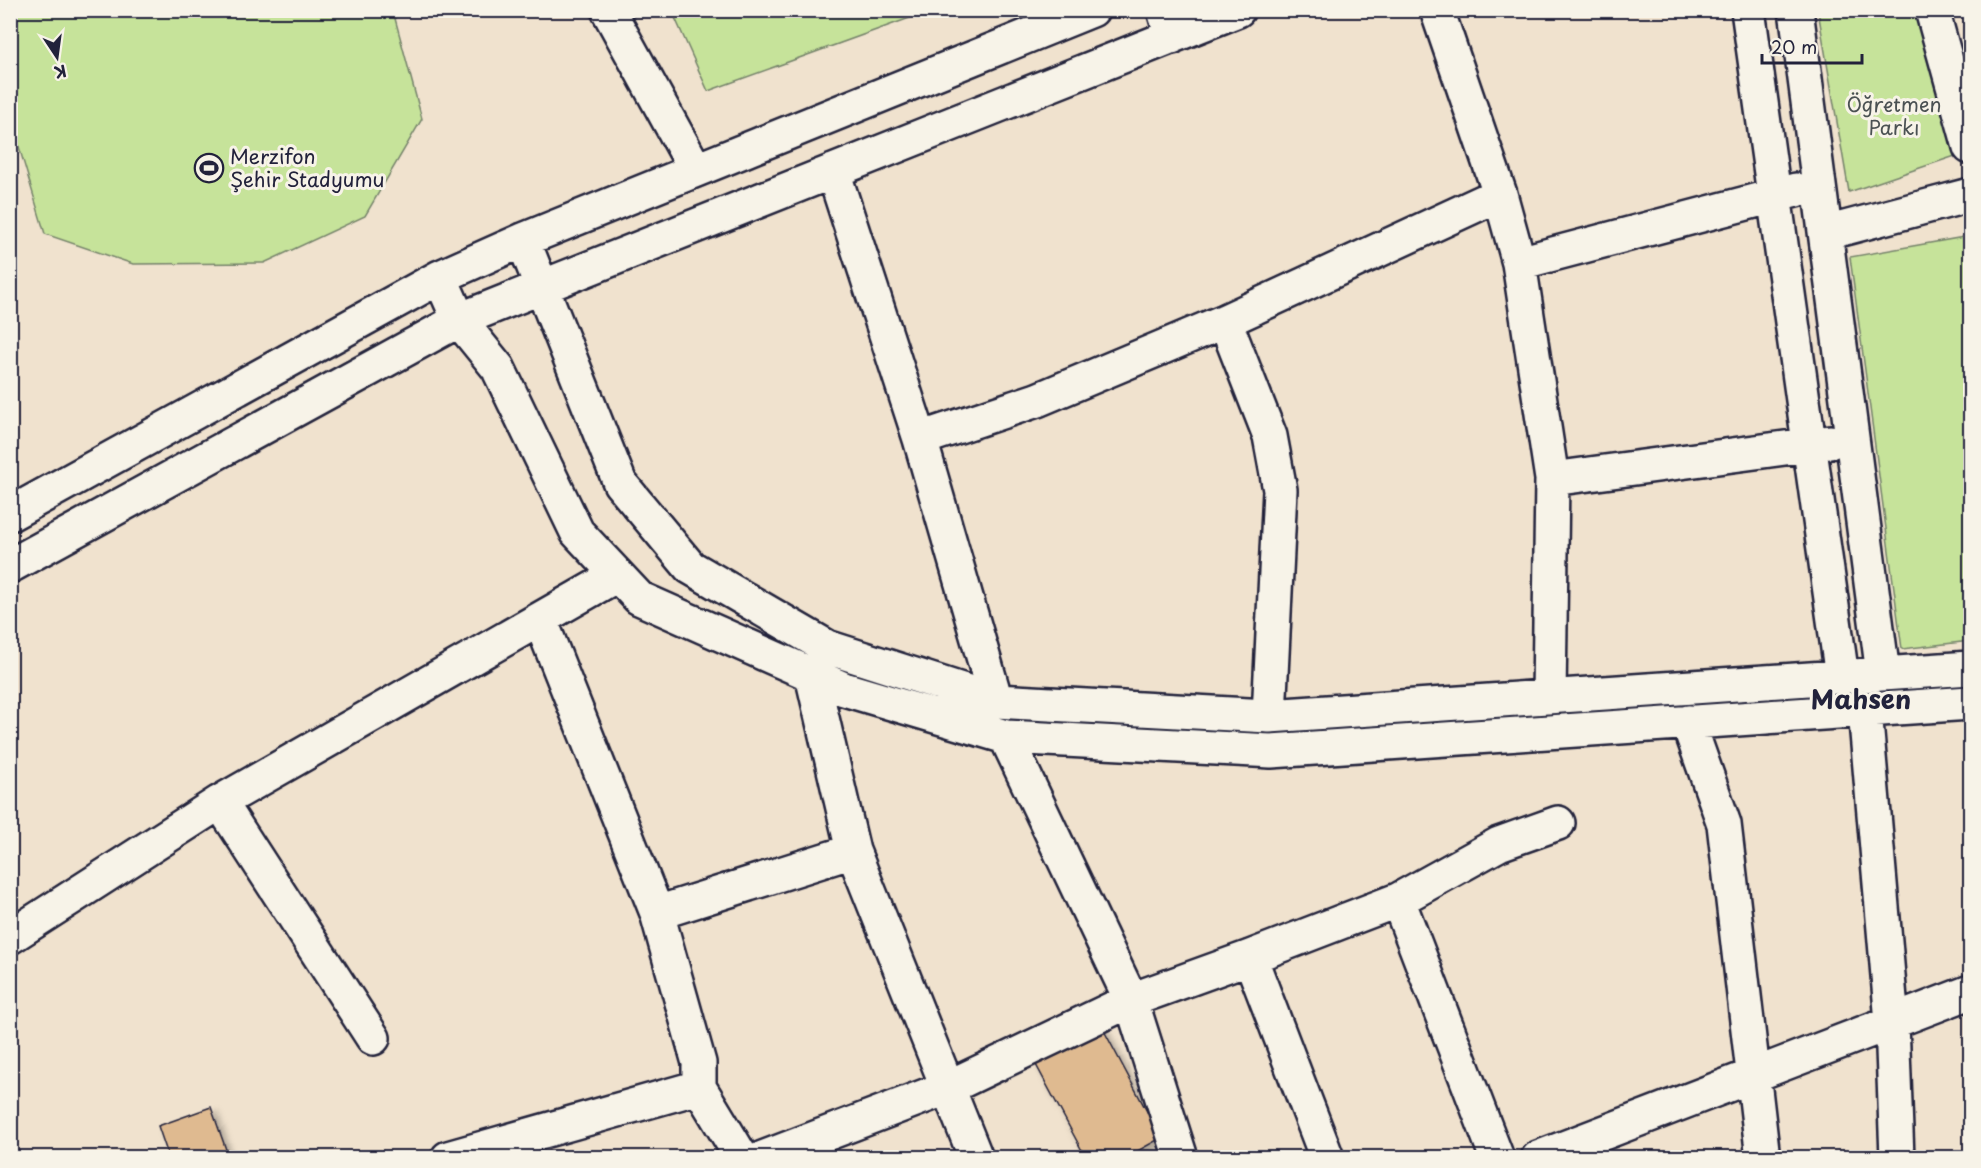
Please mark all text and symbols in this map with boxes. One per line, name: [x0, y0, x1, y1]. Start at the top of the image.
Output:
north arrow: [27, 27, 87, 87]
scale bar: [1762, 27, 1862, 65]
text: 20 m: [1771, 33, 1817, 60]
text: K: [52, 60, 69, 86]
park label: Öğretmen Parkı: [1846, 89, 1942, 142]
place label: Merzifon Şehir Stadyumu: [230, 141, 385, 194]
sports icon: Merzifon Şehir Stadyumu: [193, 152, 225, 184]
district label: Mahsen: [1811, 679, 1911, 718]

